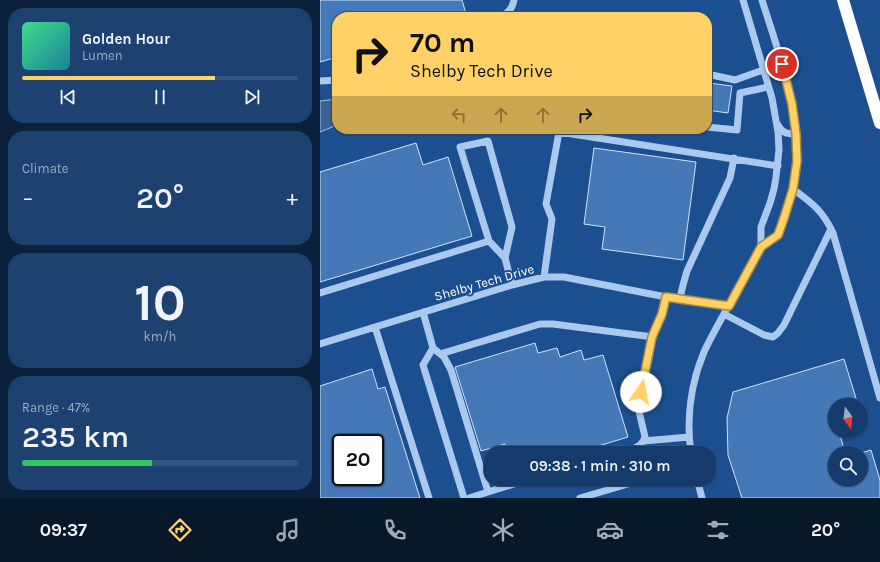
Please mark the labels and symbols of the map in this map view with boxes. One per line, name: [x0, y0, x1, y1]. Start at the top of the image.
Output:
pin: [765, 47, 799, 81]
street label: Shelby Tech Drive: [433, 261, 536, 304]
position arrow: [620, 371, 662, 413]
north arrow: [828, 398, 868, 438]
speed limit sign: 20: [332, 434, 384, 486]

